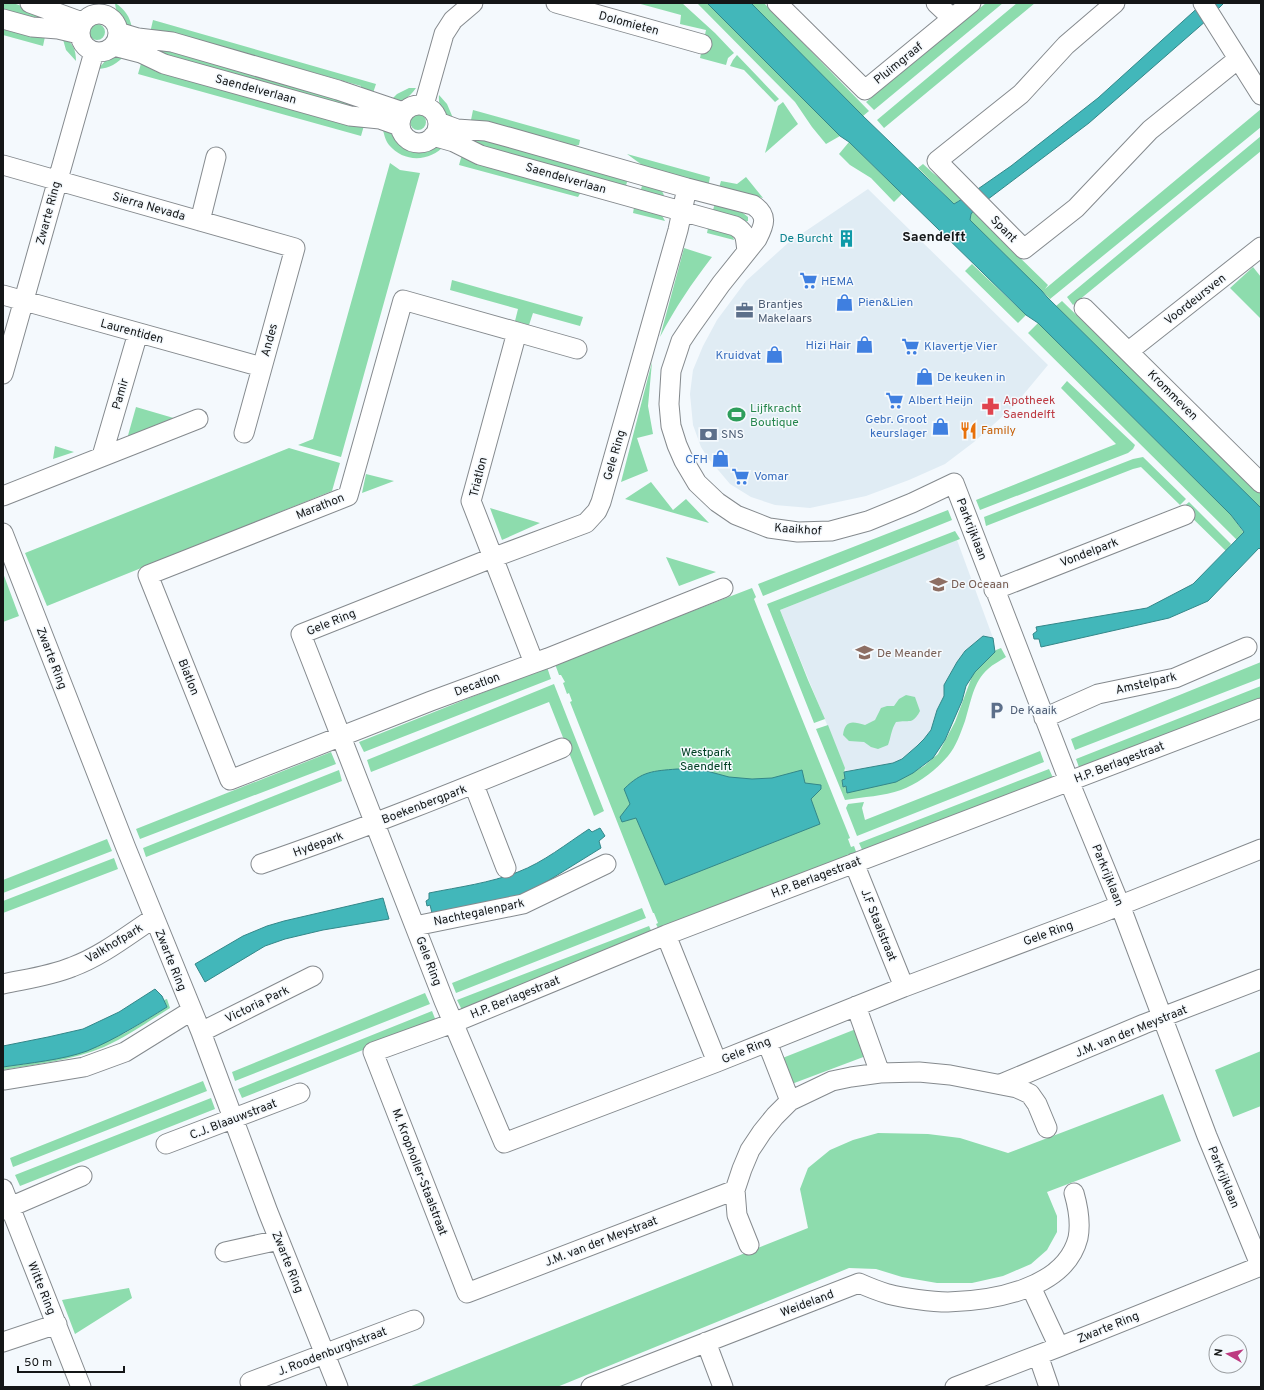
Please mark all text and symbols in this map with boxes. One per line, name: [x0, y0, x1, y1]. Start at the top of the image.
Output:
street label: Dolomieten: [597, 8, 661, 40]
street label: Pluimgraaf: [871, 39, 927, 89]
street label: Saendelverlaan: [213, 71, 298, 109]
street label: Saendelverlaan: [523, 160, 608, 198]
street label: Zwarte Ring: [33, 180, 65, 247]
street label: Sierra Nevada: [110, 189, 187, 225]
street label: Spant: [986, 213, 1020, 247]
building icon: De Burcht: [836, 228, 856, 248]
district label: Saendelft: [902, 229, 966, 246]
place label: De Burcht: [779, 231, 833, 247]
supermarket icon: HEMA: [798, 271, 818, 291]
street label: Voordeursven: [1162, 271, 1230, 329]
place label: HEMA: [821, 274, 854, 290]
shop icon: Pien&Lien: [835, 292, 855, 312]
place label: Pien&Lien: [858, 295, 913, 311]
place label: Brantjes Makelaars: [758, 297, 812, 327]
office icon: Brantjes Makelaars: [735, 301, 755, 321]
street label: Laurentiden: [98, 316, 165, 348]
street label: Andes: [258, 322, 282, 359]
shop icon: Hizi Hair: [854, 335, 874, 355]
supermarket icon: Klavertje Vier: [901, 336, 921, 356]
place label: Hizi Hair: [806, 338, 851, 354]
place label: Klavertje Vier: [924, 339, 998, 355]
shop icon: Kruidvat: [764, 345, 784, 365]
place label: Kruidvat: [715, 348, 761, 364]
shop icon: De keuken in: [914, 367, 934, 387]
street label: Krommeven: [1144, 367, 1201, 424]
place label: De keuken in: [937, 370, 1006, 386]
street label: Pamir: [109, 377, 133, 412]
supermarket icon: Albert Heijn: [885, 390, 905, 410]
place label: Albert Heijn: [908, 393, 973, 409]
place label: Apotheek Saendelft: [1003, 393, 1055, 423]
pharmacy icon: Apotheek Saendelft: [980, 397, 1000, 417]
place label: Lijfkracht Boutique: [750, 401, 802, 431]
sports icon: Lijfkracht Boutique: [727, 405, 747, 425]
place label: Gebr. Groot keurslager: [865, 412, 927, 442]
shop icon: Gebr. Groot keurslager: [930, 416, 950, 436]
restaurant icon: Family: [958, 420, 978, 440]
place label: Family: [981, 423, 1016, 439]
bank icon: SNS: [698, 424, 718, 444]
place label: SNS: [721, 427, 744, 443]
street label: Gele Ring: [600, 428, 630, 482]
shop icon: CFH: [711, 449, 731, 469]
place label: CFH: [685, 452, 708, 468]
street label: Triatlon: [466, 456, 492, 499]
supermarket icon: Vomar: [731, 466, 751, 486]
place label: Vomar: [754, 469, 789, 485]
street label: Marathon: [294, 490, 347, 524]
street label: Parkrijklaan: [952, 496, 990, 563]
street label: Kaaikhof: [774, 520, 822, 540]
street label: Vondelpark: [1058, 535, 1121, 571]
school or university icon: De Oceaan: [928, 574, 948, 594]
place label: De Oceaan: [951, 577, 1009, 593]
street label: Gele Ring: [304, 606, 358, 640]
street label: Zwarte Ring: [32, 625, 70, 692]
school or university icon: De Meander: [854, 643, 874, 663]
place label: De Meander: [877, 646, 942, 662]
street label: Biatlon: [174, 657, 203, 698]
street label: Decatlon: [452, 669, 502, 701]
street label: Amstelpark: [1114, 669, 1178, 699]
parking icon: De Kaaik: [987, 700, 1007, 720]
place label: De Kaaik: [1010, 703, 1057, 719]
street label: H.P. Berlagestraat: [1072, 738, 1167, 788]
park label: Westpark Saendelft: [680, 745, 732, 775]
street label: Boekenbergpark: [380, 781, 469, 828]
street label: Hydepark: [291, 828, 346, 861]
street label: Parkrijklaan: [1087, 842, 1127, 909]
street label: H.P. Berlagestraat: [769, 853, 864, 903]
street label: J.F Staalstraat: [856, 887, 900, 964]
street label: Nachtegalenpark: [432, 896, 526, 930]
street label: Gele Ring: [1021, 918, 1075, 950]
street label: Valkhofpark: [83, 920, 146, 967]
street label: Zwarte Ring: [150, 927, 190, 994]
street label: Gele Ring: [411, 934, 445, 988]
street label: H.P. Berlagestraat: [468, 973, 563, 1023]
street label: Victoria Park: [223, 983, 292, 1027]
street label: J.M. van der Meystraat: [1073, 1002, 1190, 1062]
street label: Gele Ring: [719, 1034, 773, 1068]
street label: C.J. Blaauwstraat: [187, 1096, 279, 1144]
street label: M. Kropholler-Staalstraat: [387, 1107, 451, 1238]
street label: Parkrijklaan: [1203, 1144, 1243, 1211]
street label: J.M. van der Meystraat: [543, 1213, 660, 1271]
street label: Zwarte Ring: [267, 1229, 307, 1296]
street label: Witte Ring: [23, 1259, 59, 1317]
street label: Weideland: [778, 1286, 836, 1321]
street label: Zwarte Ring: [1075, 1308, 1142, 1348]
street label: J. Roodenburghstraat: [275, 1324, 389, 1380]
north arrow: [1208, 1334, 1248, 1374]
scale bar: [18, 1348, 124, 1374]
text: N: [1212, 1348, 1227, 1358]
text: 50 m: [24, 1355, 52, 1371]

